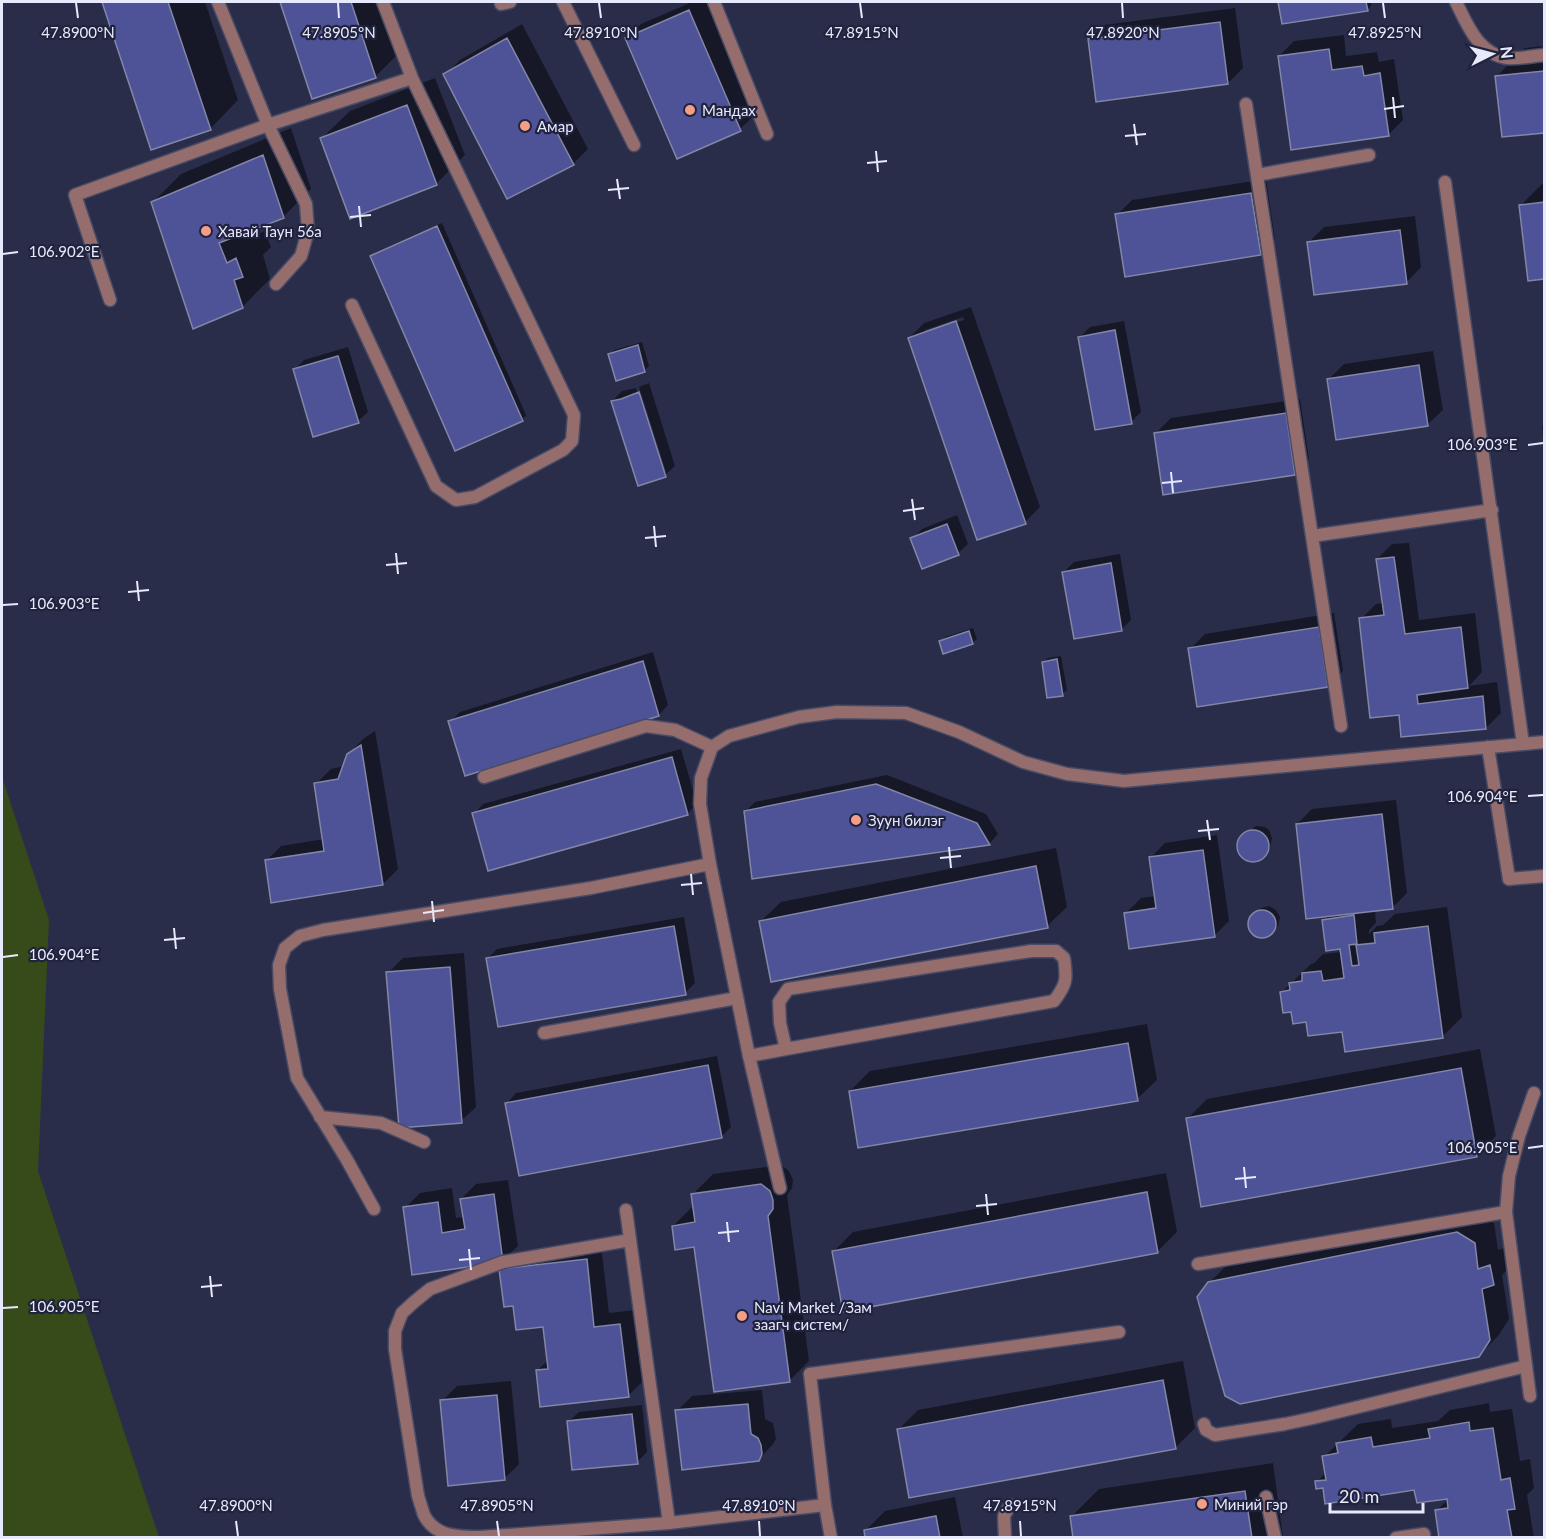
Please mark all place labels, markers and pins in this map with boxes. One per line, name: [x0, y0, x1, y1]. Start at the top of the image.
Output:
place label: Мандах: [702, 101, 756, 119]
marker: Мандах: [683, 103, 697, 117]
place label: Амар: [537, 117, 574, 135]
marker: Амар: [518, 119, 532, 133]
place label: Хавай Таун 56а: [218, 222, 322, 240]
marker: Хавай Таун 56а: [199, 224, 213, 238]
place label: Зуун билэг: [868, 811, 944, 829]
marker: Зуун билэг: [849, 813, 863, 827]
place label: Navi Market /Зам заагч систем/: [754, 1298, 872, 1333]
marker: Navi Market /Зам заагч систем/: [735, 1309, 749, 1323]
place label: Миний гэр: [1214, 1495, 1288, 1513]
marker: Миний гэр: [1195, 1497, 1209, 1511]

